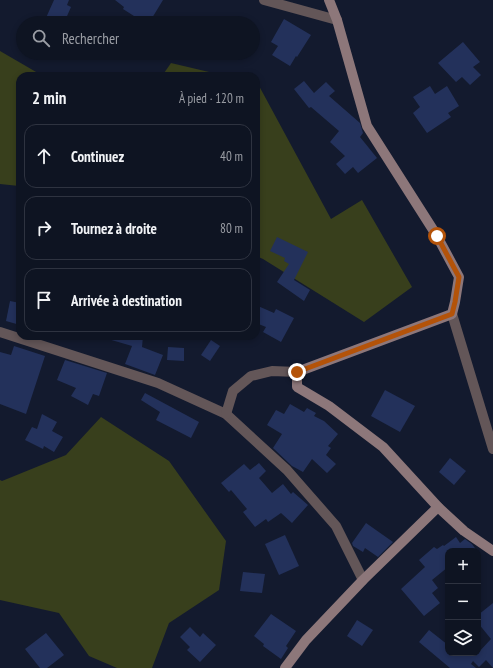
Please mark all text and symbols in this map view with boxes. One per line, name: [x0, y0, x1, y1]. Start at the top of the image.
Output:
search box: [16, 16, 260, 60]
icon: search: [30, 27, 52, 49]
text: Rechercher: [62, 29, 119, 48]
text: 2 min: [32, 87, 66, 109]
text: À pied · 120 m: [179, 90, 244, 107]
icon: ahead: [33, 145, 55, 167]
text: Continuez: [71, 147, 124, 166]
text: 40 m: [220, 148, 243, 165]
icon: right: [33, 217, 55, 239]
text: Tournez à droite: [71, 219, 157, 238]
text: 80 m: [220, 220, 243, 237]
route start: [428, 227, 446, 245]
icon: arrive: [33, 289, 55, 311]
text: Arrivée à destination: [71, 291, 182, 310]
route end: [288, 363, 306, 381]
map controls: [445, 548, 481, 656]
button: +: [445, 548, 481, 584]
button: −: [445, 584, 481, 620]
button: layers: [445, 620, 481, 656]

